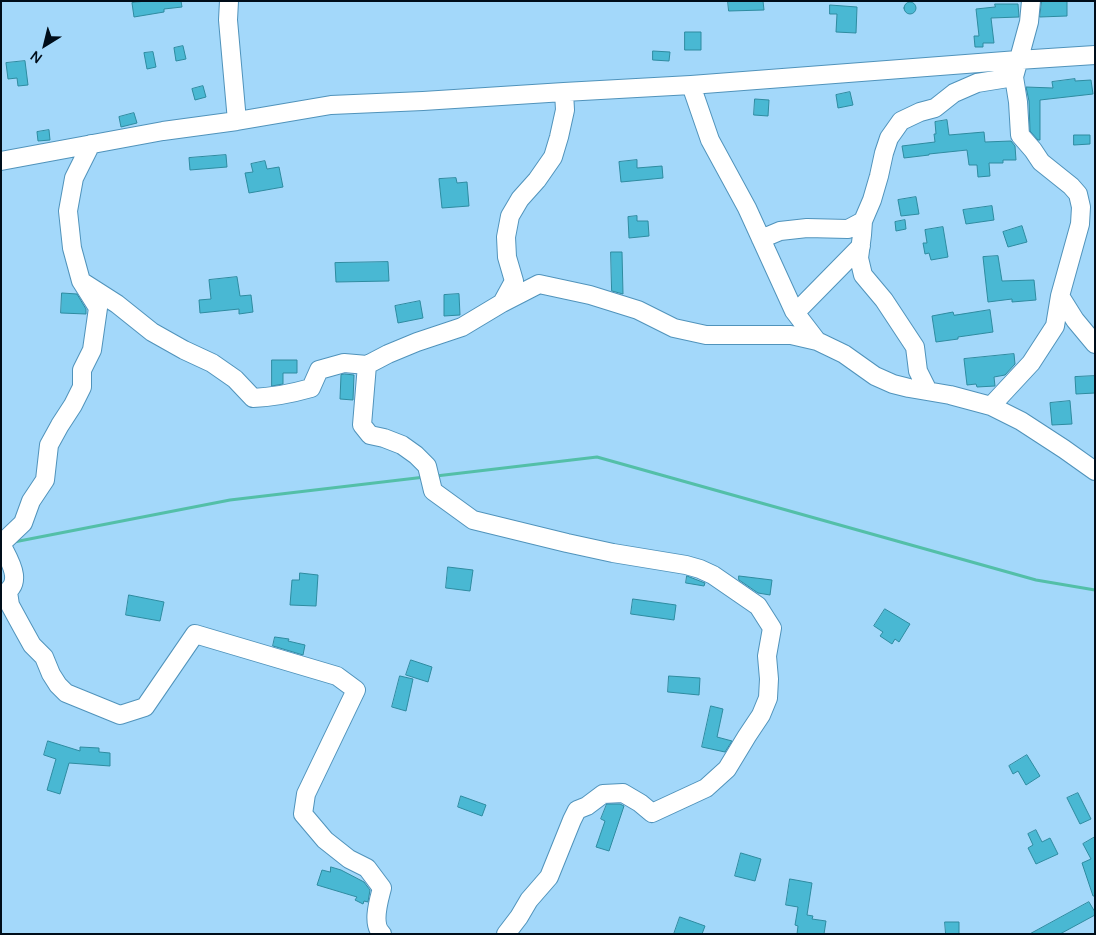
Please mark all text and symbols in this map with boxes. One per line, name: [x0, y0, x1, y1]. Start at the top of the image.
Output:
north arrow: [20, 20, 70, 70]
text: N: [26, 47, 46, 68]

